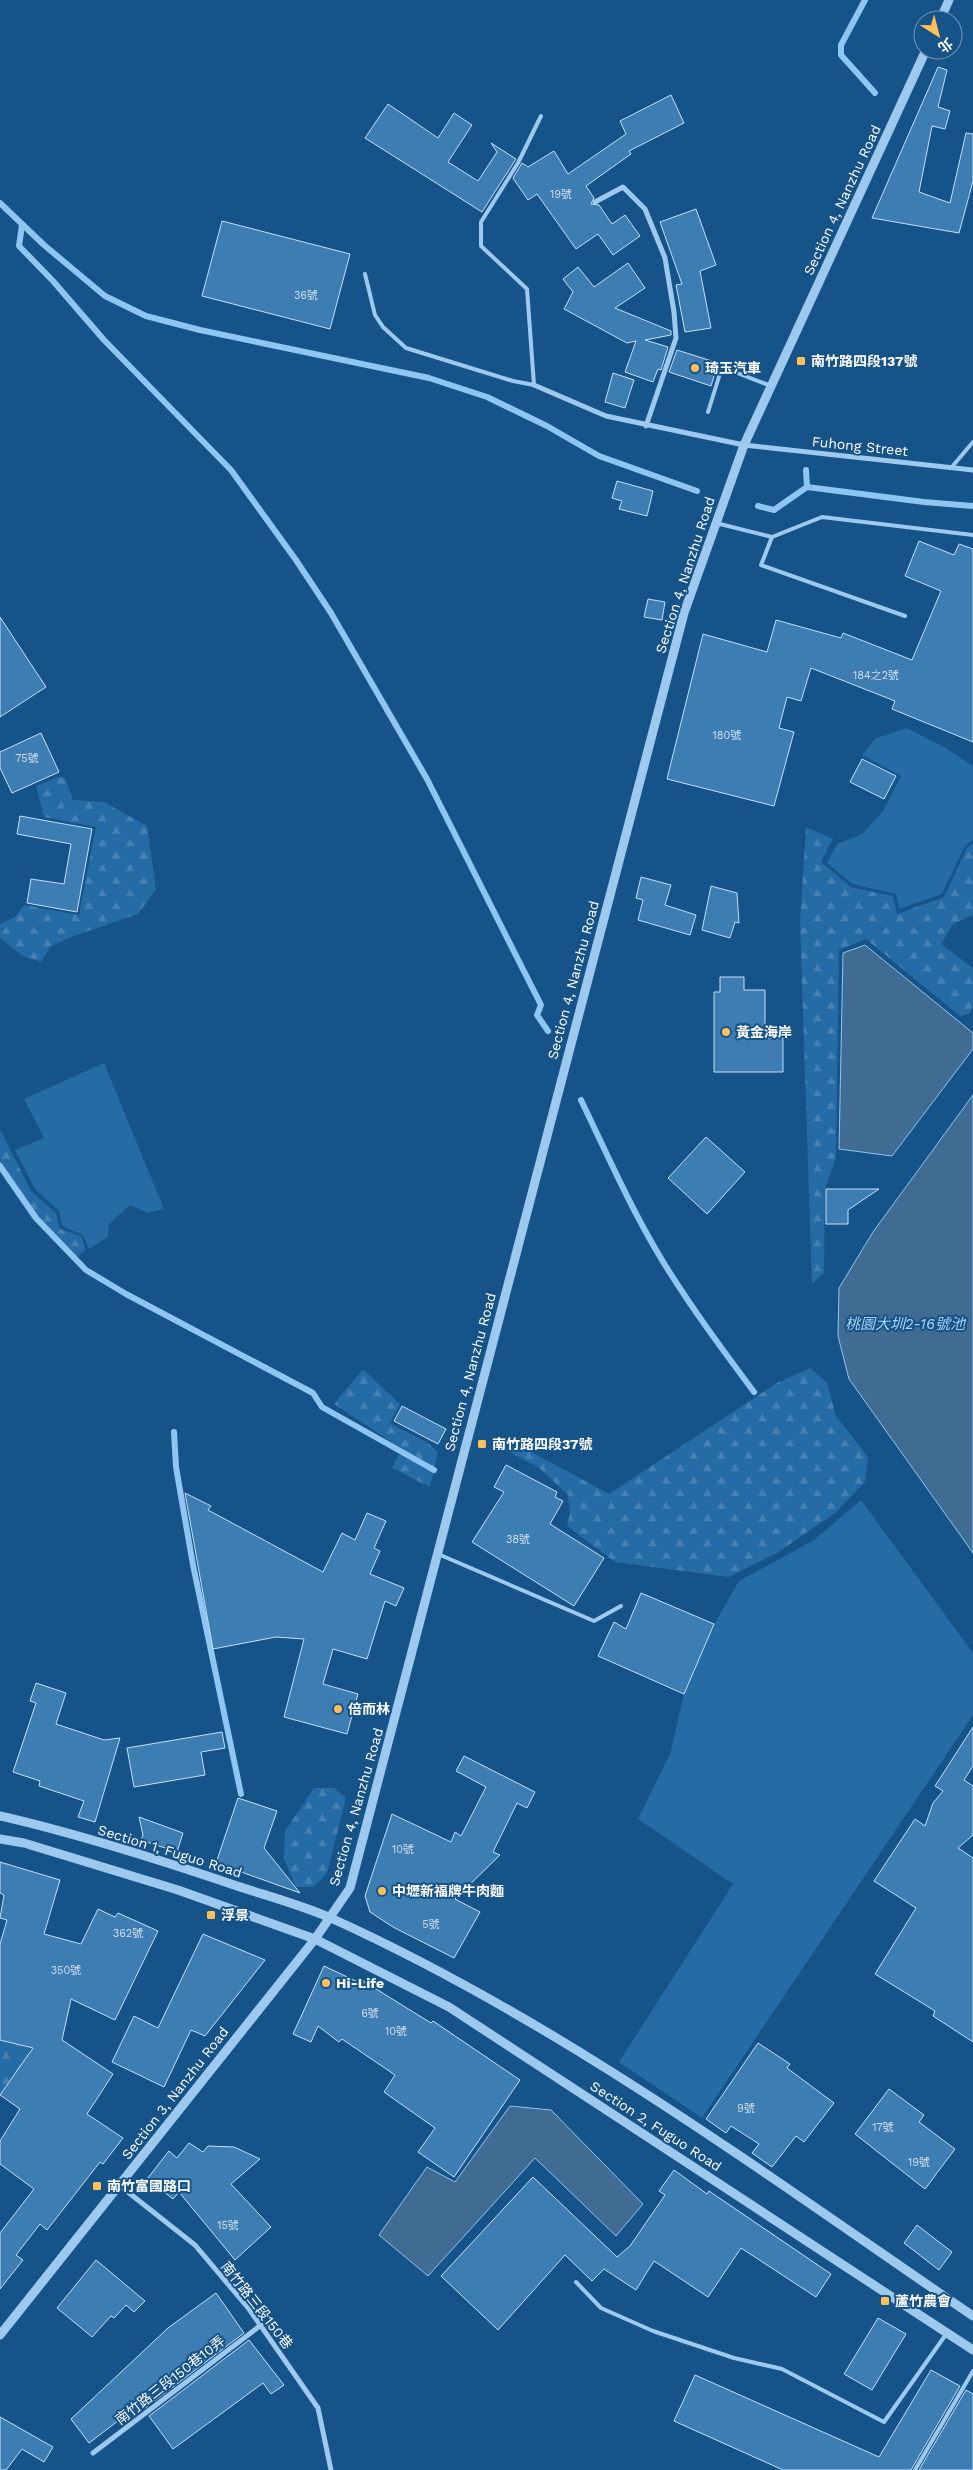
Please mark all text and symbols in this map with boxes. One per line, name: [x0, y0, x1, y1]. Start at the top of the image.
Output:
north arrow: [913, 10, 963, 60]
text: 北: [935, 35, 956, 56]
street label: Section 4, Nanzhu Road: [800, 122, 884, 278]
house number: 19號: [550, 188, 572, 201]
house number: 36號: [294, 289, 318, 302]
place label: 南竹路四段137號: [811, 353, 917, 369]
marker: 南竹路四段137號: [795, 355, 807, 367]
place label: 琦玉汽車: [705, 360, 761, 376]
marker: 琦玉汽車: [689, 362, 701, 374]
street label: Fuhong Street: [811, 433, 909, 459]
street label: Section 4, Nanzhu Road: [652, 495, 718, 655]
house number: 184之2號: [853, 669, 899, 682]
house number: 180號: [713, 729, 741, 742]
house number: 75號: [15, 752, 39, 765]
street label: Section 4, Nanzhu Road: [544, 899, 602, 1061]
place label: 黃金海岸: [736, 1024, 792, 1040]
marker: 黃金海岸: [720, 1026, 732, 1038]
street label: Section 4, Nanzhu Road: [441, 1291, 499, 1453]
water label: 桃園大圳2-16號池: [845, 1315, 967, 1333]
place label: 南竹路四段37號: [492, 1436, 592, 1452]
marker: 南竹路四段37號: [476, 1438, 488, 1450]
house number: 38號: [506, 1533, 530, 1546]
place label: 倍而林: [348, 1701, 390, 1717]
marker: 倍而林: [332, 1703, 344, 1715]
street label: Section 4, Nanzhu Road: [326, 1726, 386, 1888]
street label: Section 1, Fuguo Road: [96, 1821, 244, 1881]
house number: 10號: [392, 1843, 414, 1856]
place label: 中壢新福牌牛肉麵: [392, 1883, 504, 1899]
marker: 中壢新福牌牛肉麵: [376, 1885, 388, 1897]
place label: 浮景: [221, 1907, 249, 1923]
marker: 浮景: [205, 1909, 217, 1921]
house number: 5號: [422, 1918, 440, 1931]
house number: 362號: [113, 1927, 143, 1940]
house number: 350號: [51, 1964, 81, 1977]
place label: Hi-Life: [336, 1975, 384, 1991]
marker: Hi-Life: [320, 1977, 332, 1989]
house number: 6號: [361, 2007, 379, 2020]
street label: Section 3, Nanzhu Road: [118, 2024, 232, 2162]
house number: 10號: [385, 2025, 407, 2038]
street label: Section 2, Fuguo Road: [587, 2078, 725, 2174]
house number: 9號: [737, 2102, 755, 2115]
house number: 17號: [872, 2121, 894, 2134]
house number: 19號: [908, 2156, 930, 2169]
place label: 南竹富國路口: [107, 2178, 191, 2194]
marker: 南竹富國路口: [91, 2180, 103, 2192]
house number: 15號: [217, 2219, 239, 2232]
street label: 南竹路三段150巷: [218, 2258, 296, 2352]
place label: 蘆竹農會: [895, 2293, 951, 2309]
marker: 蘆竹農會: [879, 2295, 891, 2307]
street label: 南竹路三段150巷10弄: [112, 2332, 228, 2428]

